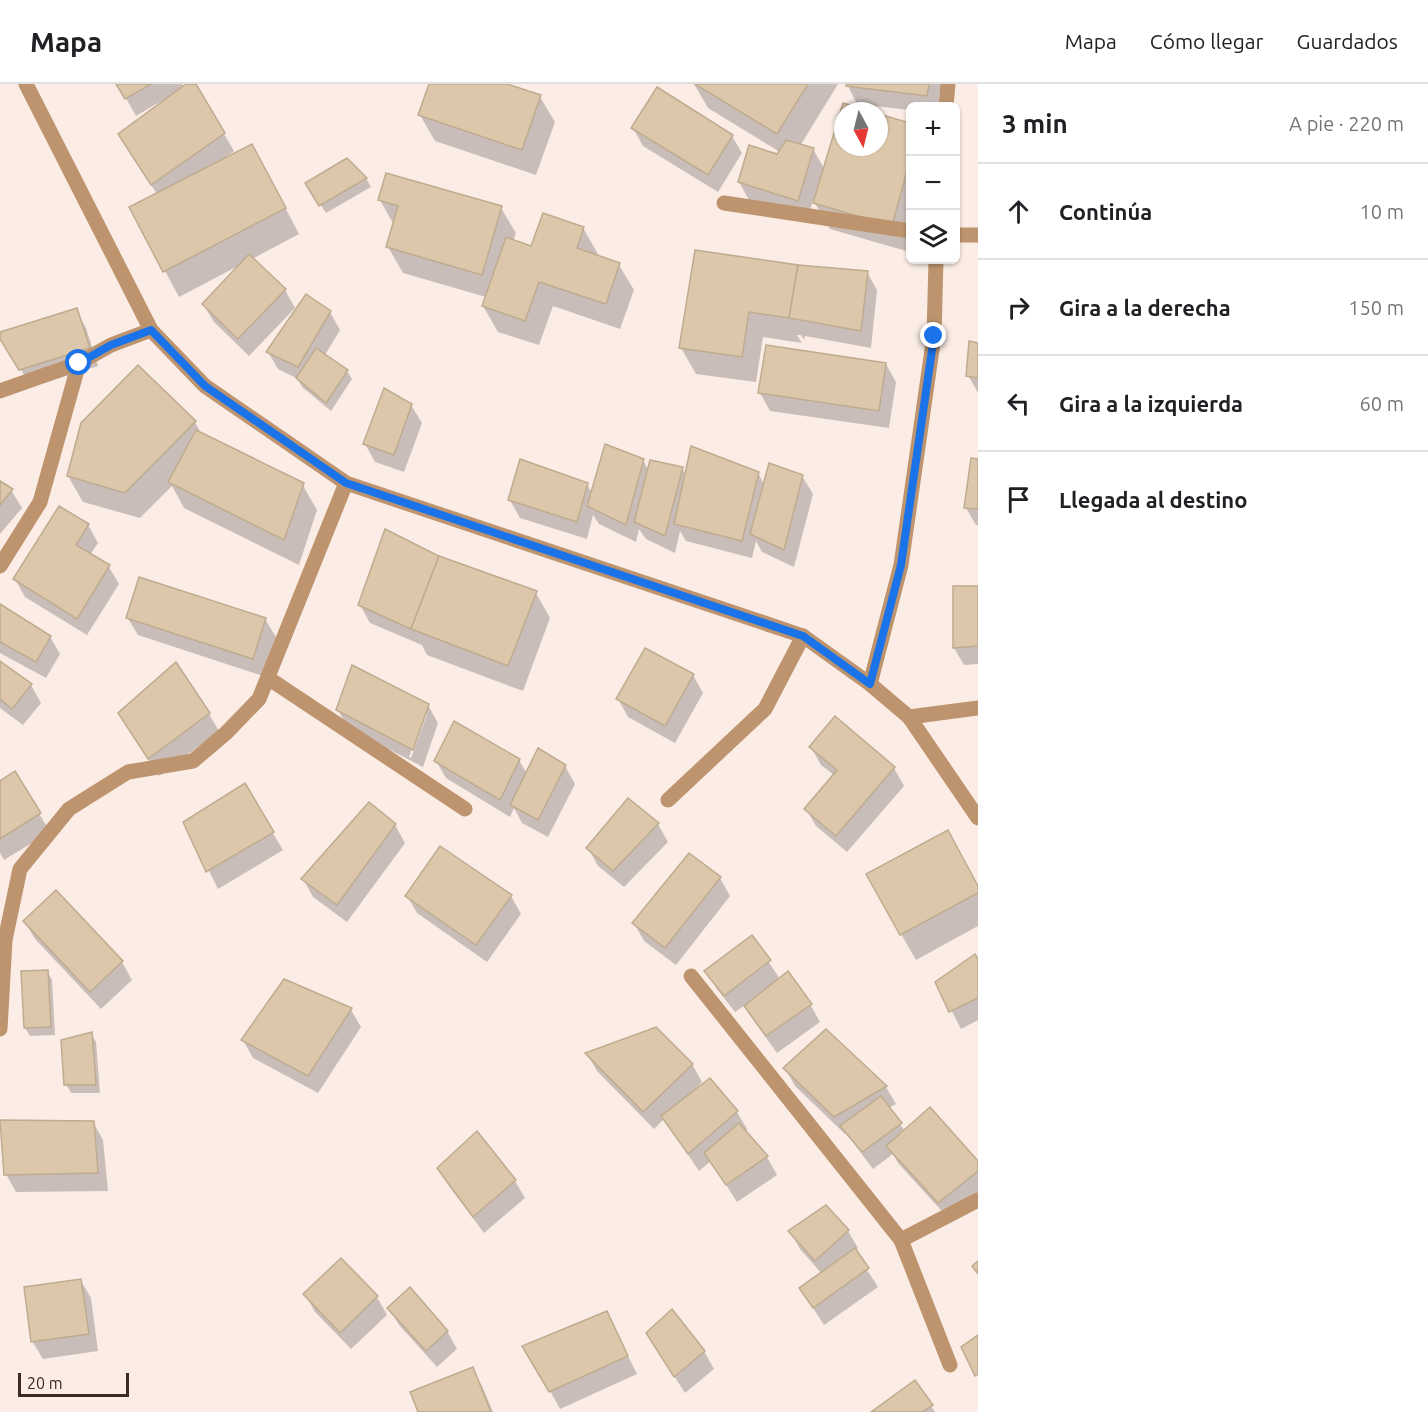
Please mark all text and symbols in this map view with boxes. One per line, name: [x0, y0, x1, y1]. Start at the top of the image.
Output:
text: Mapa: [30, 26, 102, 57]
text: Mapa: [1065, 29, 1117, 53]
text: Cómo llegar: [1150, 29, 1264, 53]
text: Guardados: [1297, 29, 1398, 53]
north arrow: [834, 102, 888, 156]
map controls: [906, 102, 960, 264]
button: +: [906, 102, 960, 156]
text: 3 min: [1002, 109, 1068, 138]
text: A pie · 220 m: [1289, 112, 1404, 135]
button: −: [906, 156, 960, 210]
icon: ahead: [1002, 195, 1035, 228]
text: Continúa: [1059, 199, 1152, 224]
text: 10 m: [1360, 200, 1404, 223]
button: layers: [906, 210, 960, 264]
icon: right: [1002, 291, 1035, 324]
text: Gira a la derecha: [1059, 295, 1231, 320]
text: 150 m: [1348, 296, 1404, 319]
route end: [920, 322, 946, 348]
route start: [65, 349, 91, 375]
icon: left: [1002, 387, 1035, 420]
text: Gira a la izquierda: [1059, 391, 1243, 416]
text: 60 m: [1360, 392, 1404, 415]
icon: arrive: [1002, 483, 1035, 516]
text: Llegada al destino: [1059, 487, 1247, 512]
scale bar: [18, 1370, 129, 1398]
text: 20 m: [27, 1374, 63, 1392]

